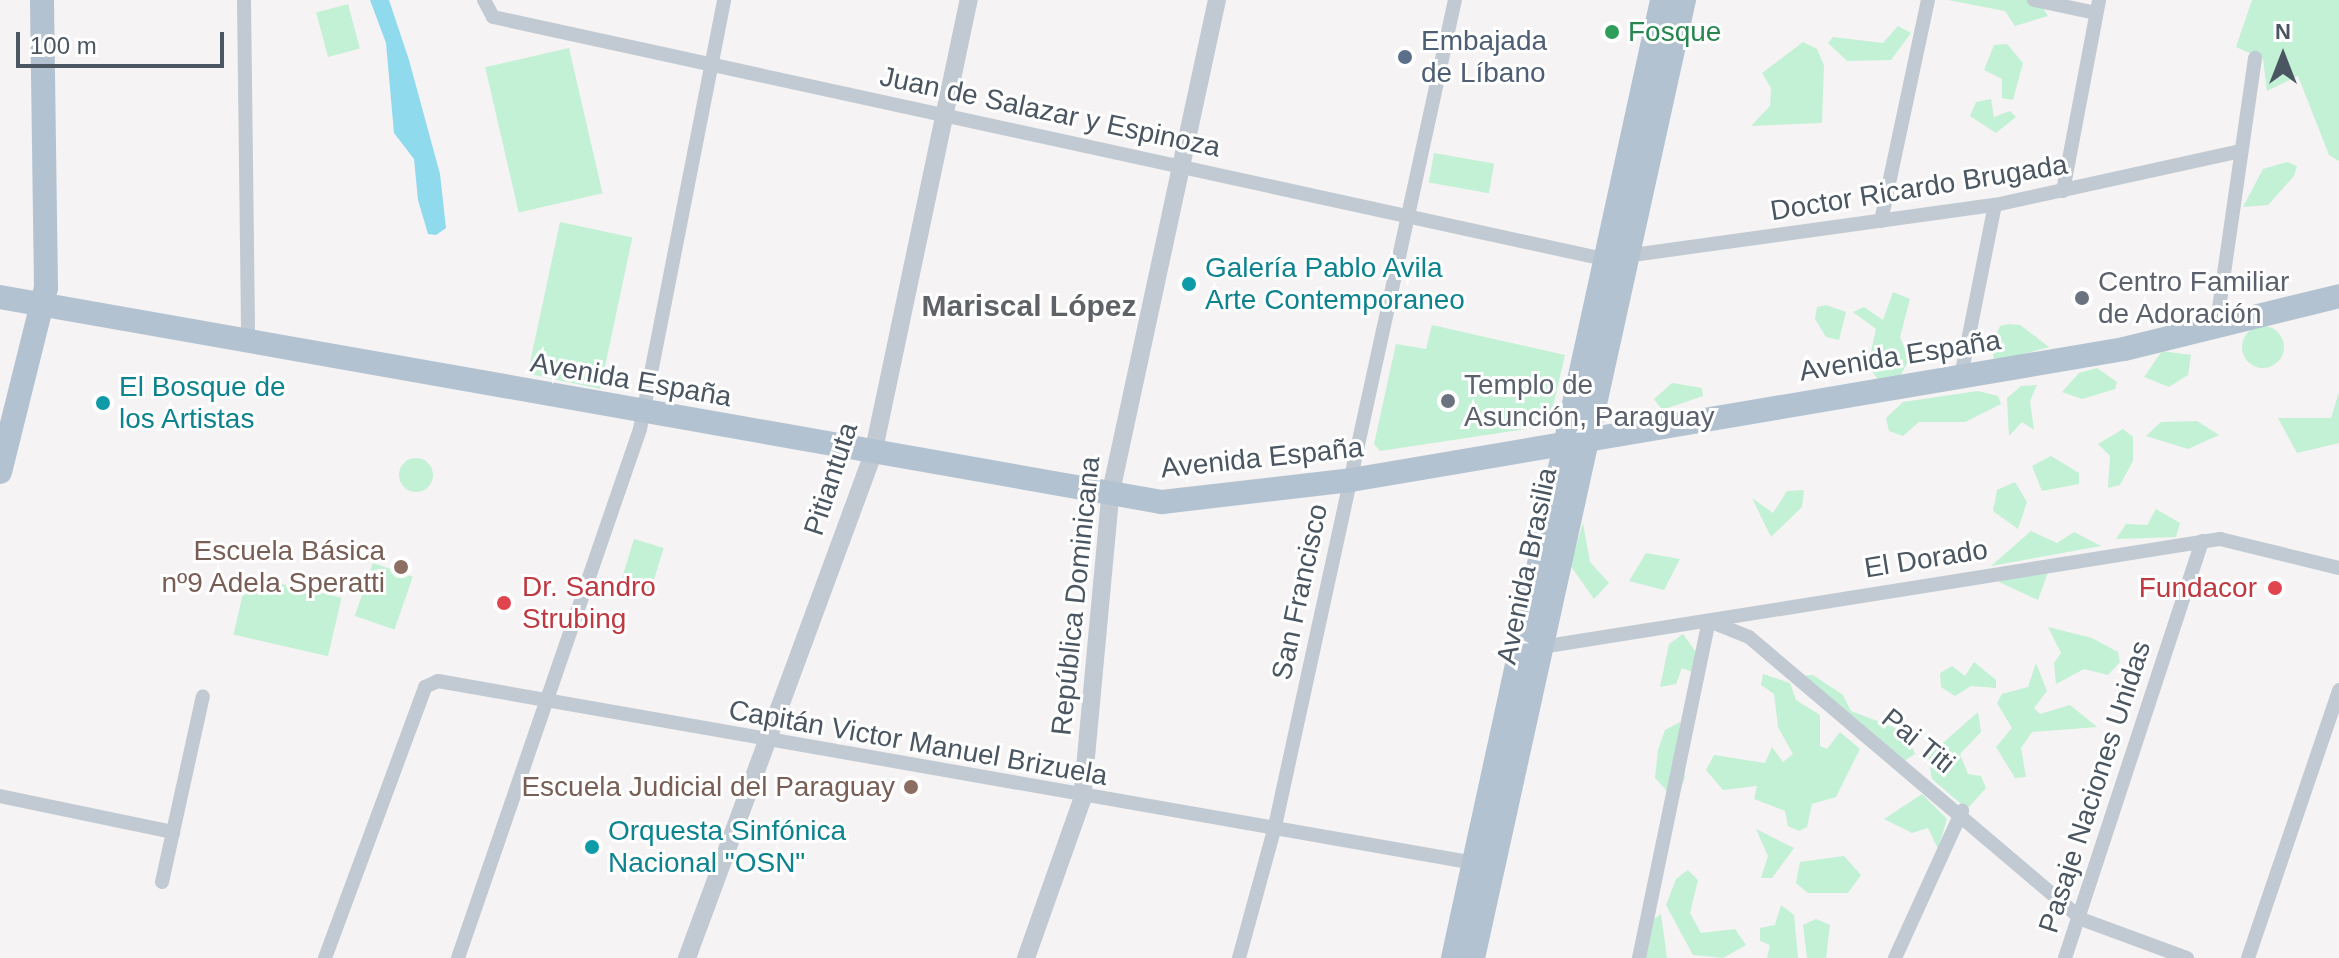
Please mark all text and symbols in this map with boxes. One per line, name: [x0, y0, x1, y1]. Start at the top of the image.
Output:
place label: Fosque: [1628, 15, 1721, 49]
scale bar: [20, 16, 228, 66]
north arrow: [2243, 16, 2323, 96]
text: N: [2275, 19, 2291, 44]
marker: Fosque: [1603, 23, 1621, 41]
place label: Embajada de Líbano: [1421, 24, 1547, 90]
text: 100 m: [30, 32, 97, 59]
marker: Embajada de Líbano: [1396, 48, 1414, 66]
street label: Juan de Salazar y Espinoza: [877, 59, 1223, 165]
street label: Doctor Ricardo Brugada: [1768, 148, 2070, 228]
place label: Galería Pablo Avila Arte Contemporaneo: [1205, 251, 1465, 317]
place label: Centro Familiar de Adoración: [2098, 265, 2289, 331]
marker: Galería Pablo Avila Arte Contemporaneo: [1180, 275, 1198, 293]
district label: Mariscal López: [921, 288, 1137, 324]
marker: Centro Familiar de Adoración: [2073, 289, 2091, 307]
street label: Avenida España: [1797, 323, 2003, 389]
street label: Avenida España: [528, 346, 734, 414]
place label: Templo de Asunción, Paraguay: [1464, 368, 1715, 434]
place label: El Bosque de los Artistas: [119, 370, 286, 436]
marker: Templo de Asunción, Paraguay: [1439, 392, 1457, 410]
marker: El Bosque de los Artistas: [94, 394, 112, 412]
street label: Pitiantuta: [797, 418, 865, 540]
street label: Avenida España: [1159, 431, 1365, 485]
street label: República Dominicana: [1045, 455, 1107, 737]
street label: Avenida Brasilia: [1490, 465, 1564, 667]
street label: San Francisco: [1265, 501, 1335, 683]
street label: El Dorado: [1862, 533, 1990, 585]
place label: Escuela Básica nº9 Adela Speratti: [160, 534, 385, 600]
marker: Escuela Básica nº9 Adela Speratti: [392, 558, 410, 576]
place label: Dr. Sandro Strubing: [522, 570, 656, 636]
place label: Fundacor: [2139, 571, 2257, 605]
marker: Fundacor: [2264, 577, 2286, 599]
marker: Dr. Sandro Strubing: [493, 592, 515, 614]
street label: Pasaje Naciones Unidas: [2032, 637, 2158, 937]
street label: Capitán Victor Manuel Brizuela: [726, 693, 1110, 793]
street label: Pai Titi: [1875, 701, 1961, 781]
place label: Escuela Judicial del Paraguay: [521, 770, 895, 804]
marker: Escuela Judicial del Paraguay: [902, 778, 920, 796]
place label: Orquesta Sinfónica Nacional "OSN": [608, 814, 846, 880]
marker: Orquesta Sinfónica Nacional "OSN": [583, 838, 601, 856]

